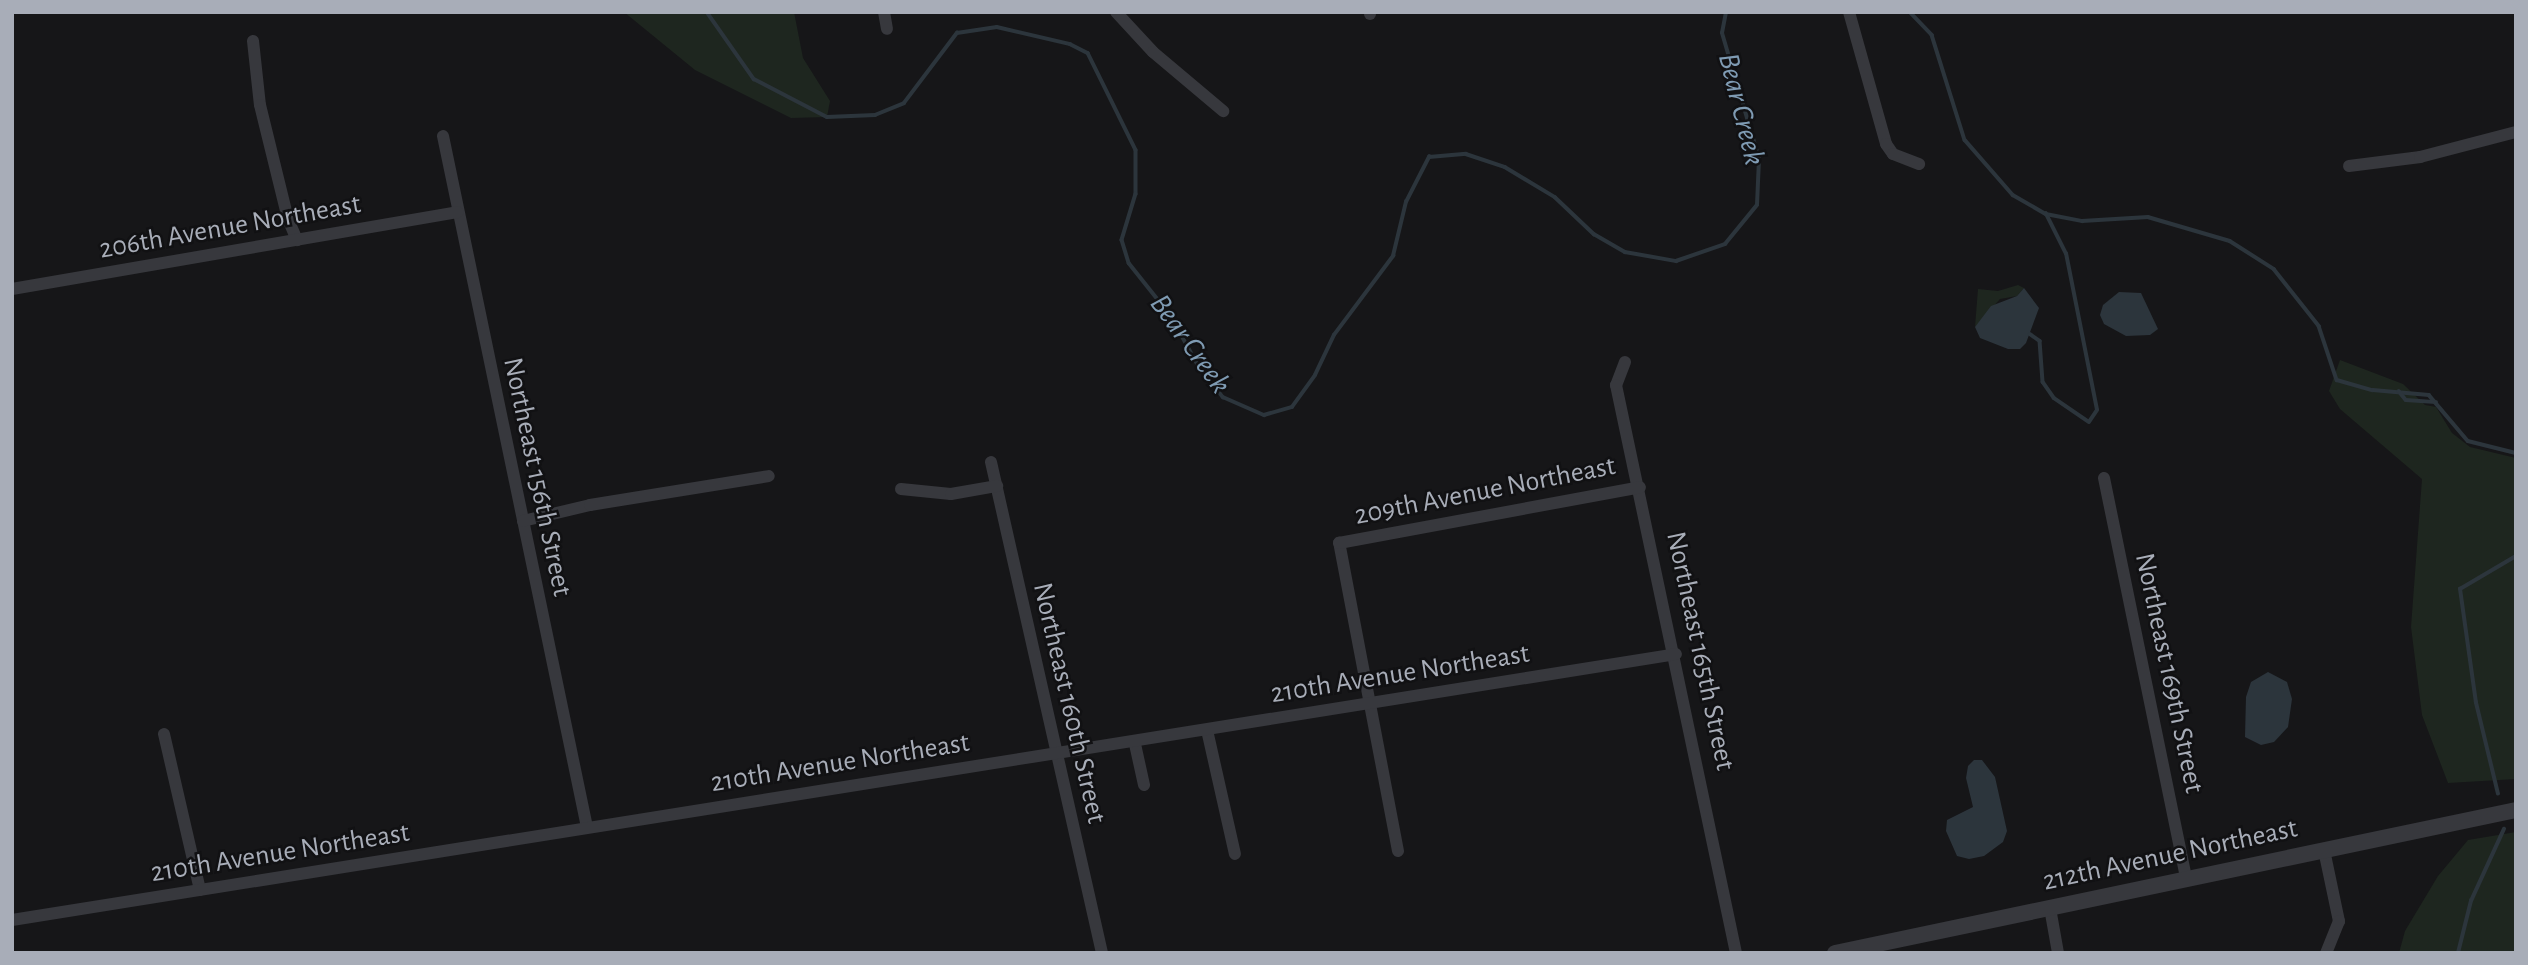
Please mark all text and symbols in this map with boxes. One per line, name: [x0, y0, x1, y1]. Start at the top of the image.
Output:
water label: Bear Creek: [1710, 49, 1772, 169]
street label: 206th Avenue Northeast: [97, 187, 363, 267]
water label: Bear Creek: [1142, 287, 1238, 401]
street label: Northeast 156th Street: [495, 355, 579, 599]
street label: 209th Avenue Northeast: [1352, 449, 1618, 533]
street label: Northeast 165th Street: [1658, 529, 1742, 773]
street label: Northeast 169th Street: [2127, 550, 2211, 796]
street label: Northeast 160th Street: [1025, 579, 1113, 827]
street label: 210th Avenue Northeast: [1268, 637, 1532, 711]
street label: 210th Avenue Northeast: [708, 726, 972, 800]
street label: 212th Avenue Northeast: [2040, 812, 2300, 898]
street label: 210th Avenue Northeast: [148, 816, 412, 890]

